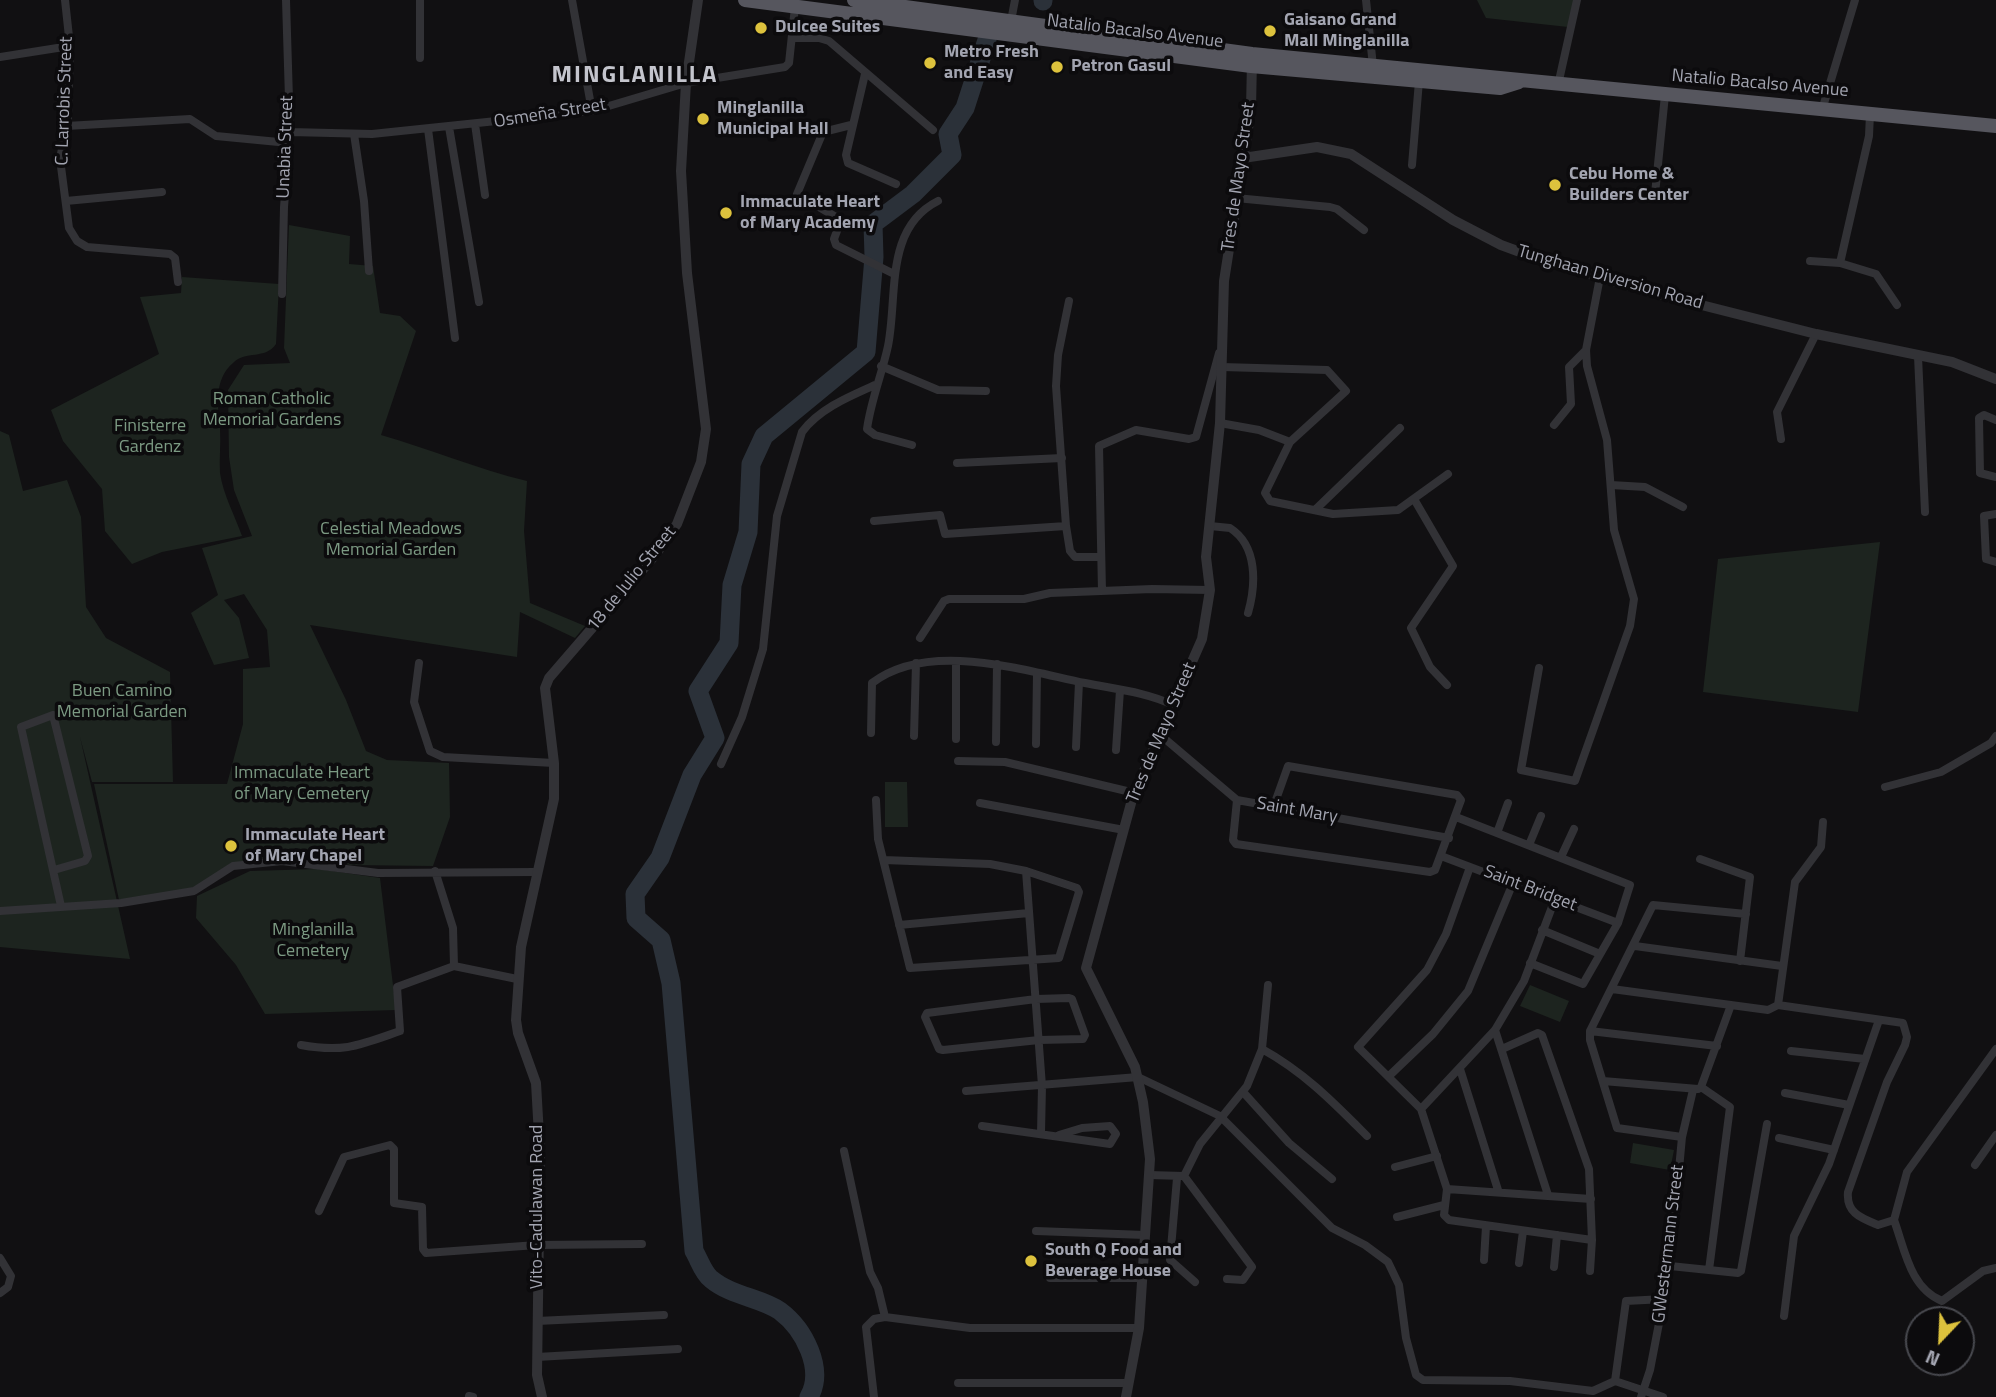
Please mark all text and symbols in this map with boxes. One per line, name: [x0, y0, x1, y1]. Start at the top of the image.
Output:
street label: Natalio Bacalso Avenue: [1046, 10, 1224, 54]
place label: Gaisano Grand Mall Minglanilla: [1284, 10, 1410, 52]
place label: Dulcee Suites: [775, 17, 880, 39]
marker: Dulcee Suites: [753, 20, 769, 36]
marker: Gaisano Grand Mall Minglanilla: [1262, 23, 1278, 39]
street label: C. Larrobis Street: [52, 36, 78, 166]
place label: Metro Fresh and Easy: [944, 42, 1039, 84]
marker: Metro Fresh and Easy: [922, 55, 938, 71]
place label: Petron Gasul: [1071, 56, 1171, 78]
marker: Petron Gasul: [1049, 59, 1065, 75]
district label: MINGLANILLA: [553, 62, 717, 90]
street label: Natalio Bacalso Avenue: [1671, 66, 1849, 102]
street label: Osmeña Street: [492, 94, 608, 134]
street label: Unabia Street: [273, 95, 299, 199]
place label: Minglanilla Municipal Hall: [717, 98, 829, 140]
street label: Tres de Mayo Street: [1218, 101, 1260, 253]
marker: Minglanilla Municipal Hall: [695, 111, 711, 127]
place label: Cebu Home & Builders Center: [1569, 164, 1689, 206]
marker: Cebu Home & Builders Center: [1547, 177, 1563, 193]
place label: Immaculate Heart of Mary Academy: [740, 192, 880, 234]
marker: Immaculate Heart of Mary Academy: [718, 205, 734, 221]
street label: Tunghaan Diversion Road: [1515, 241, 1705, 315]
park label: Roman Catholic Memorial Gardens: [203, 389, 341, 432]
park label: Finisterre Gardenz: [114, 416, 186, 458]
park label: Celestial Meadows Memorial Garden: [320, 519, 462, 562]
street label: 18 de Julio Street: [583, 522, 681, 636]
street label: Tres de Mayo Street: [1123, 660, 1201, 806]
park label: Buen Camino Memorial Garden: [57, 681, 187, 724]
park label: Immaculate Heart of Mary Cemetery: [234, 763, 370, 806]
street label: Saint Mary: [1255, 793, 1339, 829]
place label: Immaculate Heart of Mary Chapel: [245, 825, 385, 868]
marker: Immaculate Heart of Mary Chapel: [223, 838, 239, 854]
street label: Saint Bridget: [1480, 861, 1580, 917]
park label: Minglanilla Cemetery: [272, 920, 354, 962]
street label: Vito-Cadulawan Road: [527, 1125, 549, 1289]
street label: GWestermann Street: [1649, 1164, 1689, 1324]
place label: South Q Food and Beverage House: [1045, 1240, 1182, 1282]
marker: South Q Food and Beverage House: [1023, 1253, 1039, 1269]
north arrow: [1905, 1306, 1975, 1376]
text: N: [1921, 1343, 1944, 1375]

